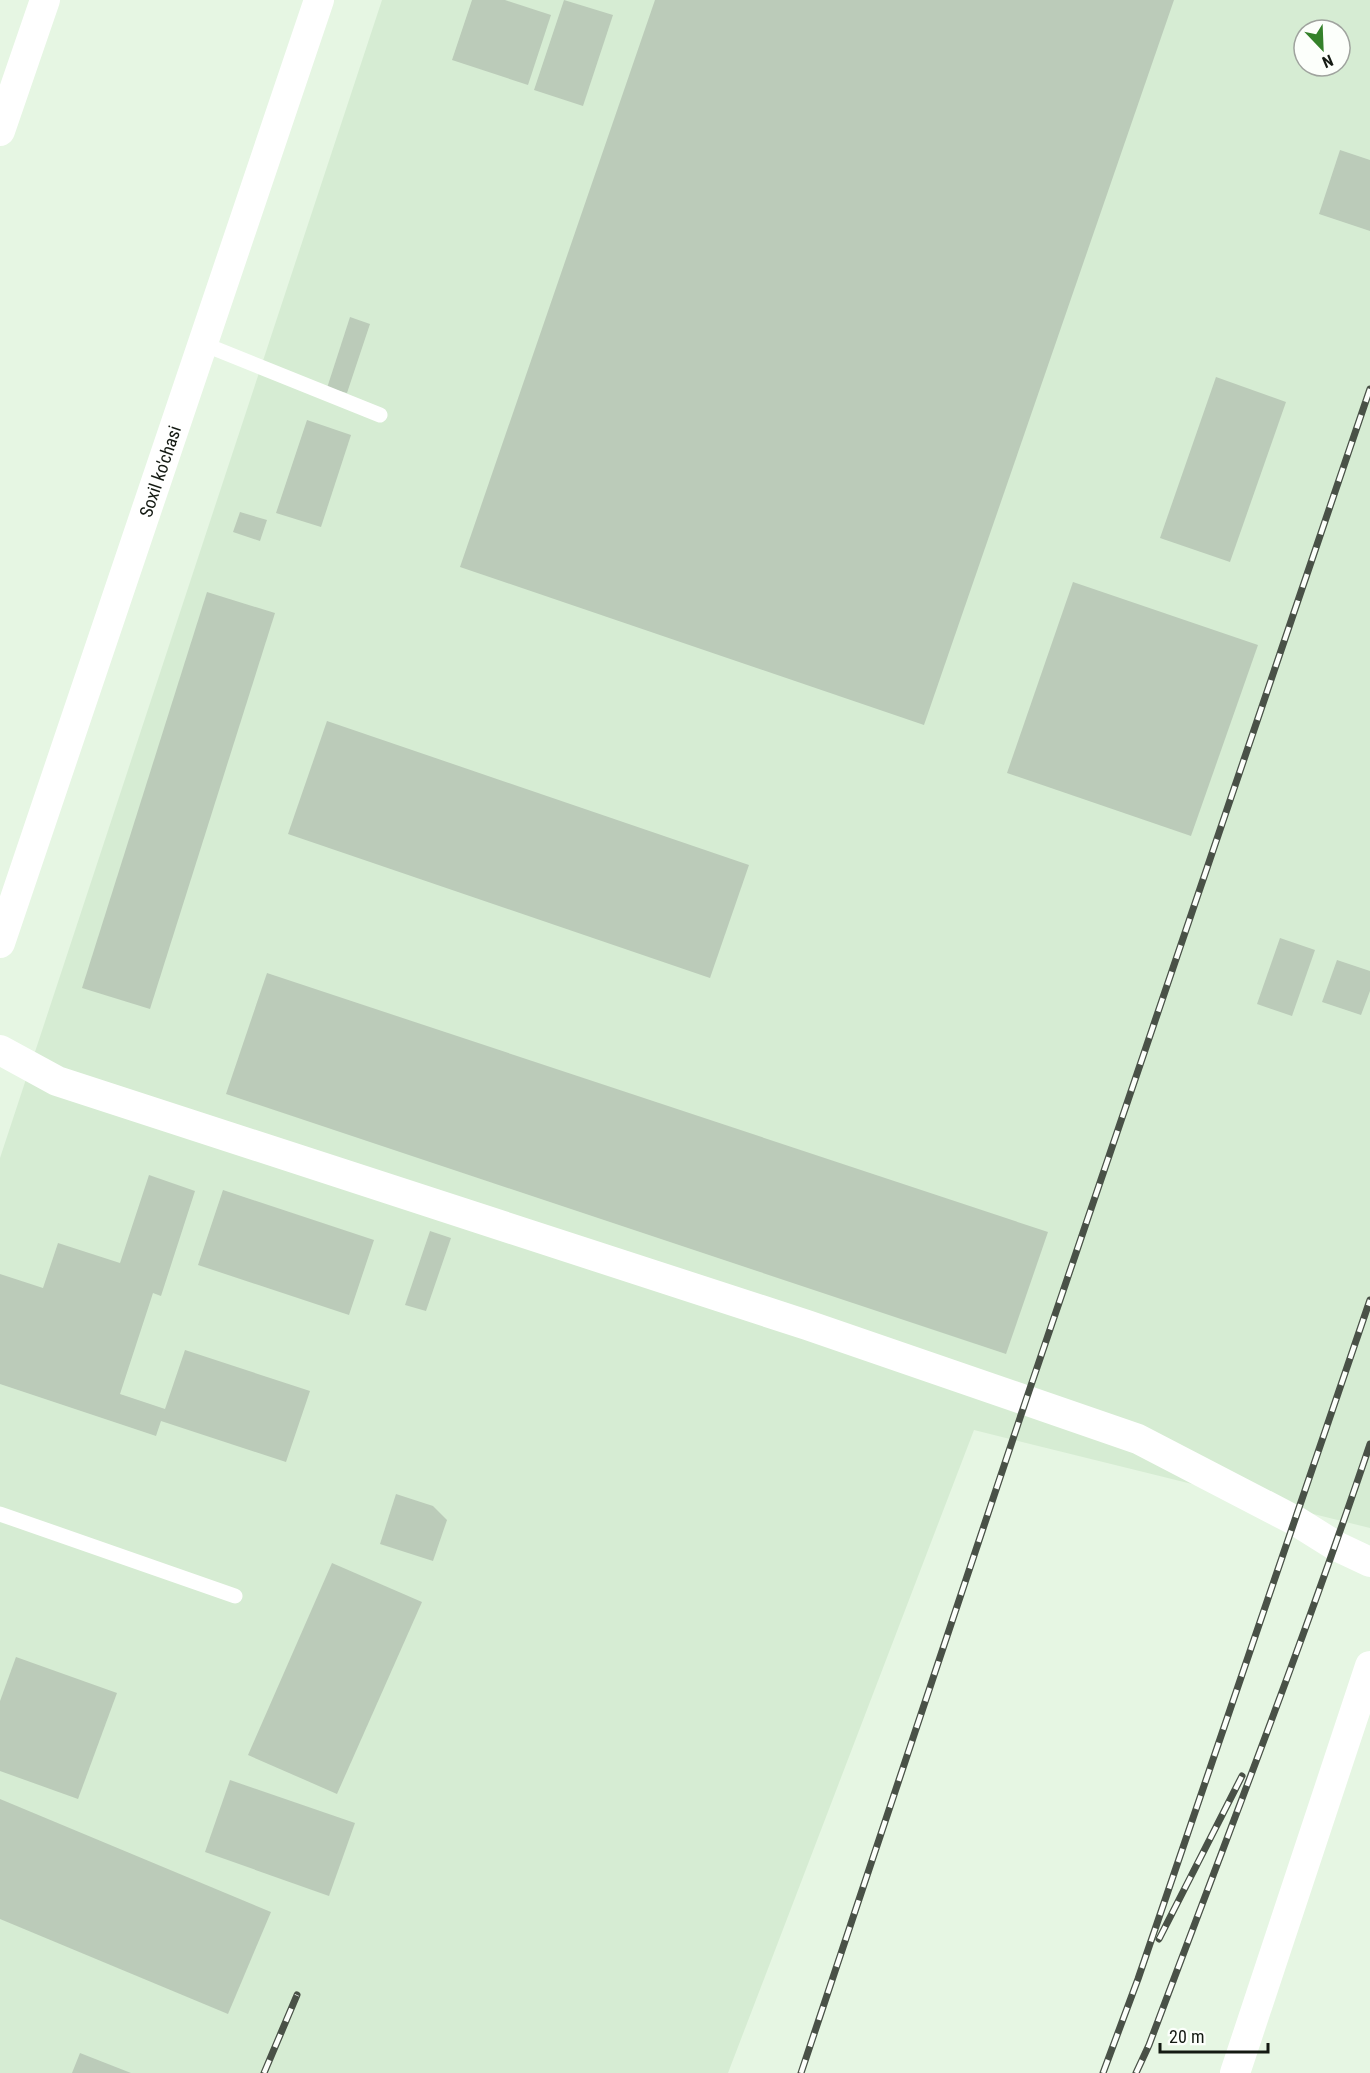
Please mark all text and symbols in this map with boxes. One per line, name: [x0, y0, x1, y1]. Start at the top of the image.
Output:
north arrow: [1292, 18, 1352, 78]
text: N: [1319, 51, 1336, 72]
street label: Soxil ko'chasi: [134, 423, 185, 520]
scale bar: [1160, 2016, 1268, 2054]
text: 20 m: [1169, 2026, 1204, 2047]

